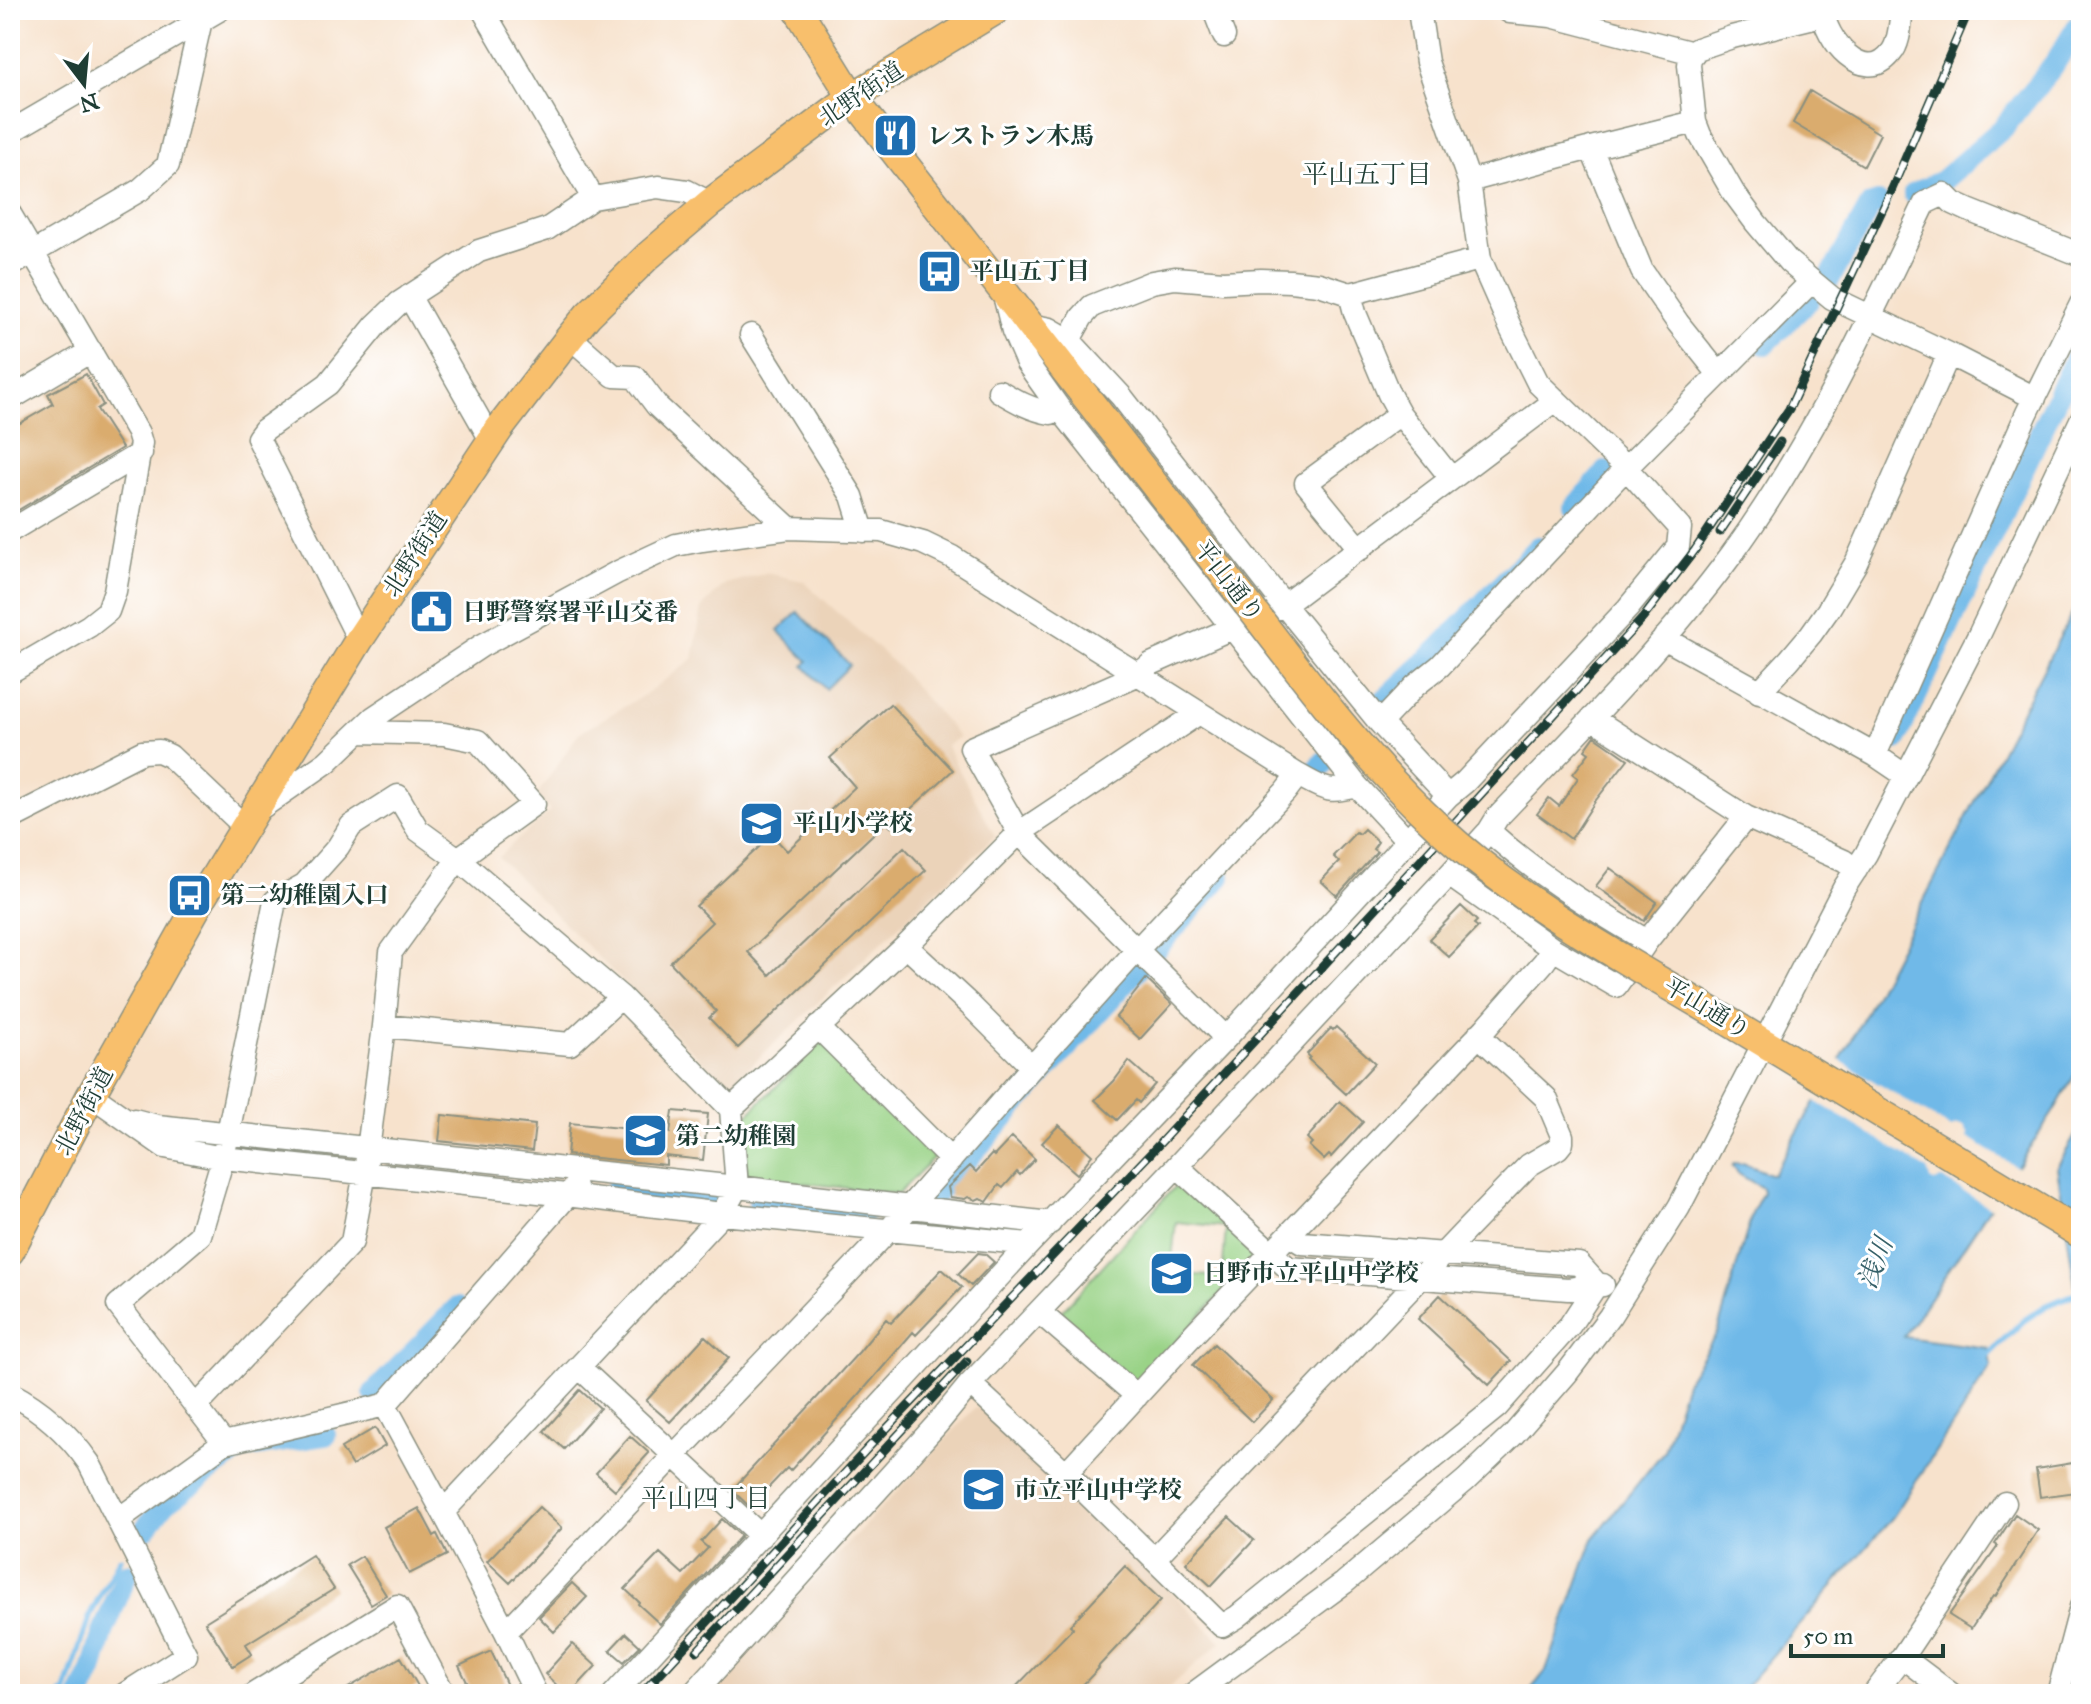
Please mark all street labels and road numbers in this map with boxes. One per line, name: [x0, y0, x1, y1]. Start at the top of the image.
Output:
street label: 北野街道: [813, 55, 909, 133]
street label: 北野街道: [376, 506, 454, 602]
street label: 平山通り: [1188, 534, 1270, 628]
street label: 平山通り: [1658, 970, 1756, 1046]
street label: 北野街道: [48, 1062, 120, 1160]

